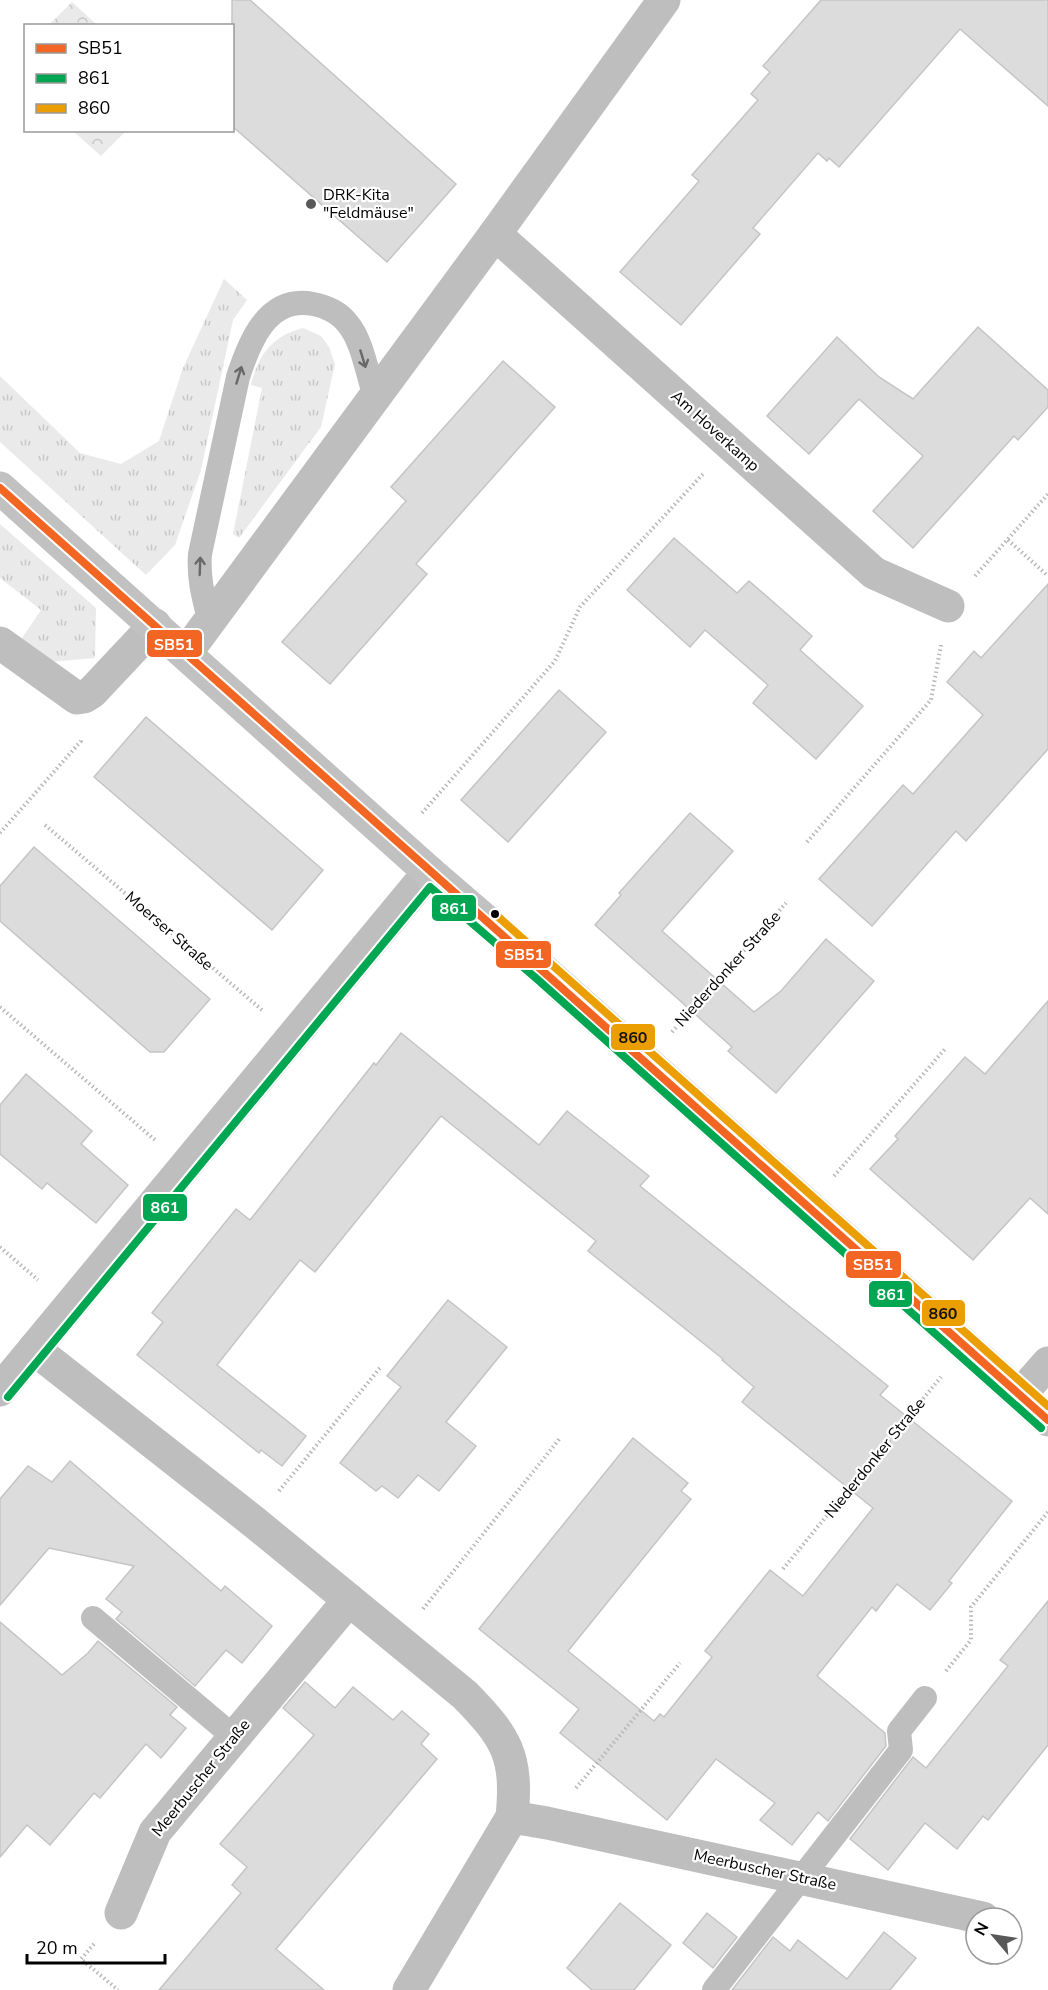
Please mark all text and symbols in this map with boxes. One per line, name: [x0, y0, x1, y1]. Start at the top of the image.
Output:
legend: [24, 24, 234, 132]
text: SB51: [78, 36, 123, 60]
text: 861: [78, 66, 110, 90]
text: 860: [78, 96, 110, 120]
place label: DRK-Kita "Feldmäuse": [323, 184, 414, 224]
marker: DRK-Kita "Feldmäuse": [304, 197, 318, 211]
one-way arrow: [358, 349, 369, 368]
one-way arrow: [234, 366, 245, 385]
street label: Am Hoverkamp: [666, 385, 764, 477]
one-way arrow: [194, 556, 205, 576]
line badge: SB51: [146, 629, 203, 658]
text: SB51: [154, 634, 194, 656]
street label: Moerser Straße: [120, 886, 218, 976]
line badge: 861: [431, 894, 477, 922]
text: 861: [440, 898, 468, 920]
street label: Niederdonker Straße: [670, 906, 786, 1032]
unlabelled marker: [489, 908, 501, 920]
line badge: SB51: [495, 940, 552, 969]
text: SB51: [504, 944, 544, 966]
line badge: 860: [610, 1023, 656, 1051]
text: 860: [619, 1027, 647, 1049]
line badge: 861: [142, 1193, 188, 1222]
text: 861: [151, 1197, 179, 1219]
line badge: SB51: [845, 1250, 902, 1279]
text: SB51: [853, 1254, 893, 1276]
line badge: 861: [868, 1280, 913, 1308]
text: 861: [877, 1284, 905, 1306]
line badge: 860: [921, 1299, 966, 1327]
text: 860: [929, 1303, 957, 1325]
street label: Niederdonker Straße: [820, 1393, 930, 1523]
street label: Meerbuscher Straße: [147, 1715, 255, 1841]
street label: Meerbuscher Straße: [692, 1844, 838, 1896]
north arrow: [964, 1906, 1024, 1966]
text: N: [969, 1919, 994, 1940]
scale bar: [27, 1927, 165, 1965]
text: 20 m: [36, 1936, 78, 1960]

